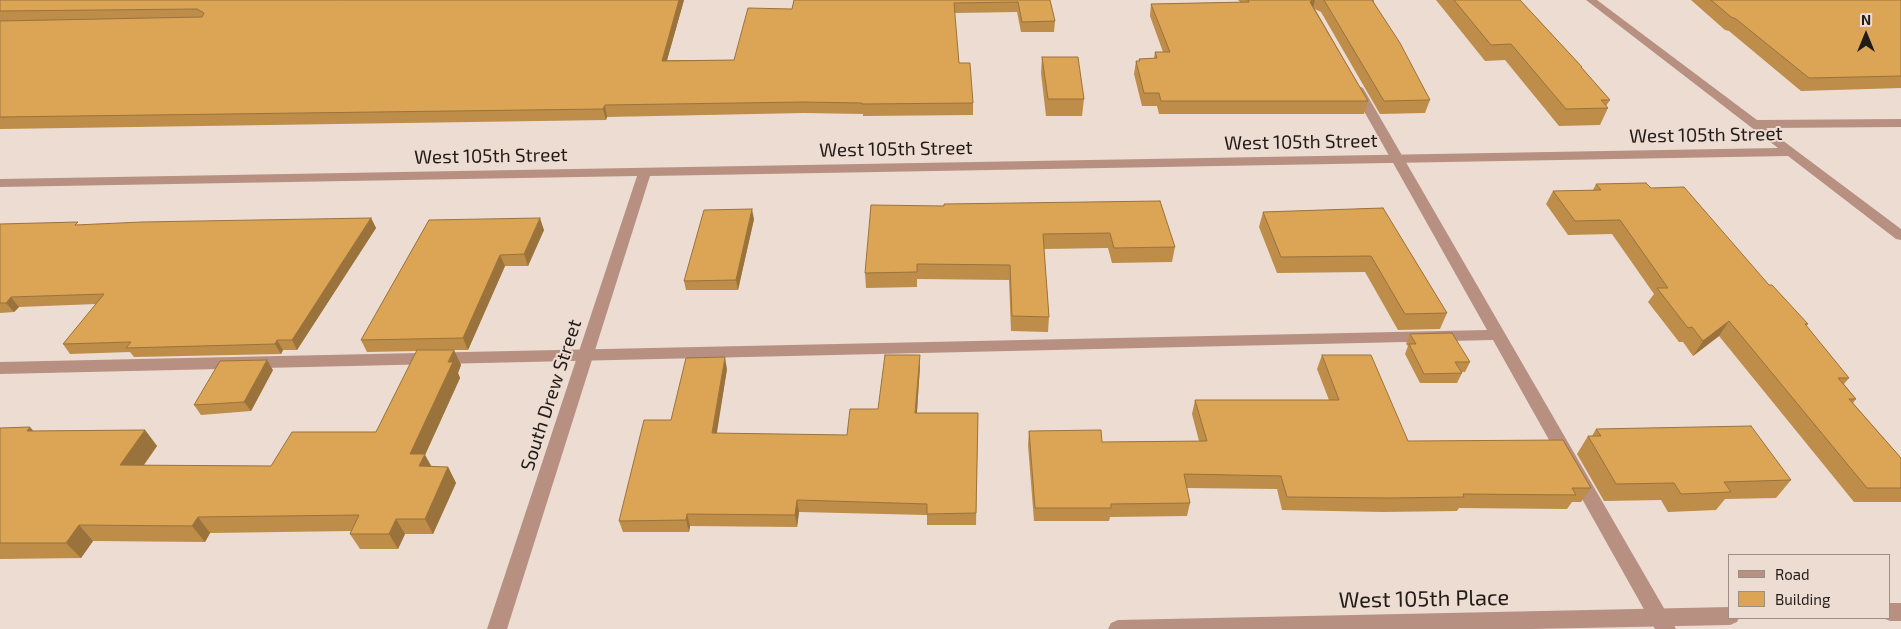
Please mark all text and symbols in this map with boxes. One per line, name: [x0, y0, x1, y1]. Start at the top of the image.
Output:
north arrow: [1841, 10, 1891, 60]
text: N: [1861, 11, 1871, 28]
street label: West 105th Street: [1629, 122, 1783, 148]
street label: West 105th Street: [1224, 129, 1378, 155]
street label: West 105th Street: [819, 136, 973, 162]
street label: West 105th Street: [414, 143, 568, 169]
street label: South Drew Street: [516, 316, 586, 474]
legend: [1728, 554, 1891, 619]
text: Road: [1775, 565, 1810, 583]
street label: West 105th Place: [1338, 584, 1510, 614]
text: Building: [1775, 590, 1830, 608]

